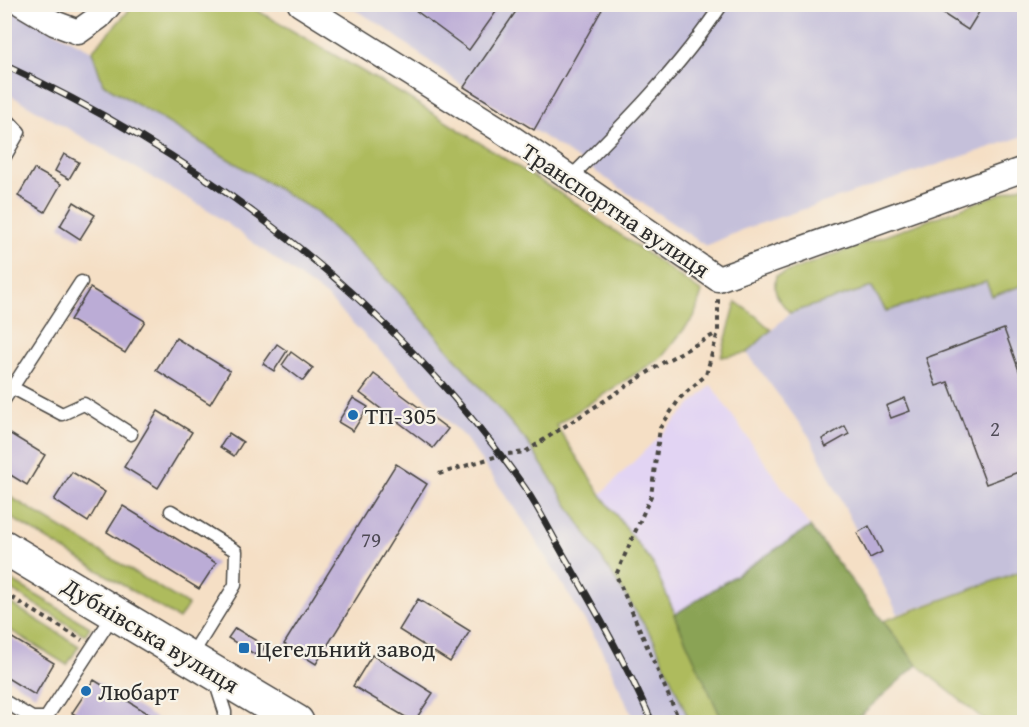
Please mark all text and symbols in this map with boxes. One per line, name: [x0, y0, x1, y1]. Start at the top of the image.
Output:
street label: Транспортна вулиця: [515, 134, 717, 286]
place label: ТП-305: [365, 398, 437, 433]
marker: ТП-305: [346, 408, 360, 422]
house number: 2: [990, 413, 1000, 444]
house number: 79: [361, 524, 381, 555]
street label: Дубнівська вулиця: [55, 568, 246, 702]
place label: Цегельний завод: [256, 631, 435, 666]
marker: Цегельний завод: [237, 641, 251, 655]
place label: Любарт: [98, 674, 179, 709]
marker: Любарт: [79, 684, 93, 698]

